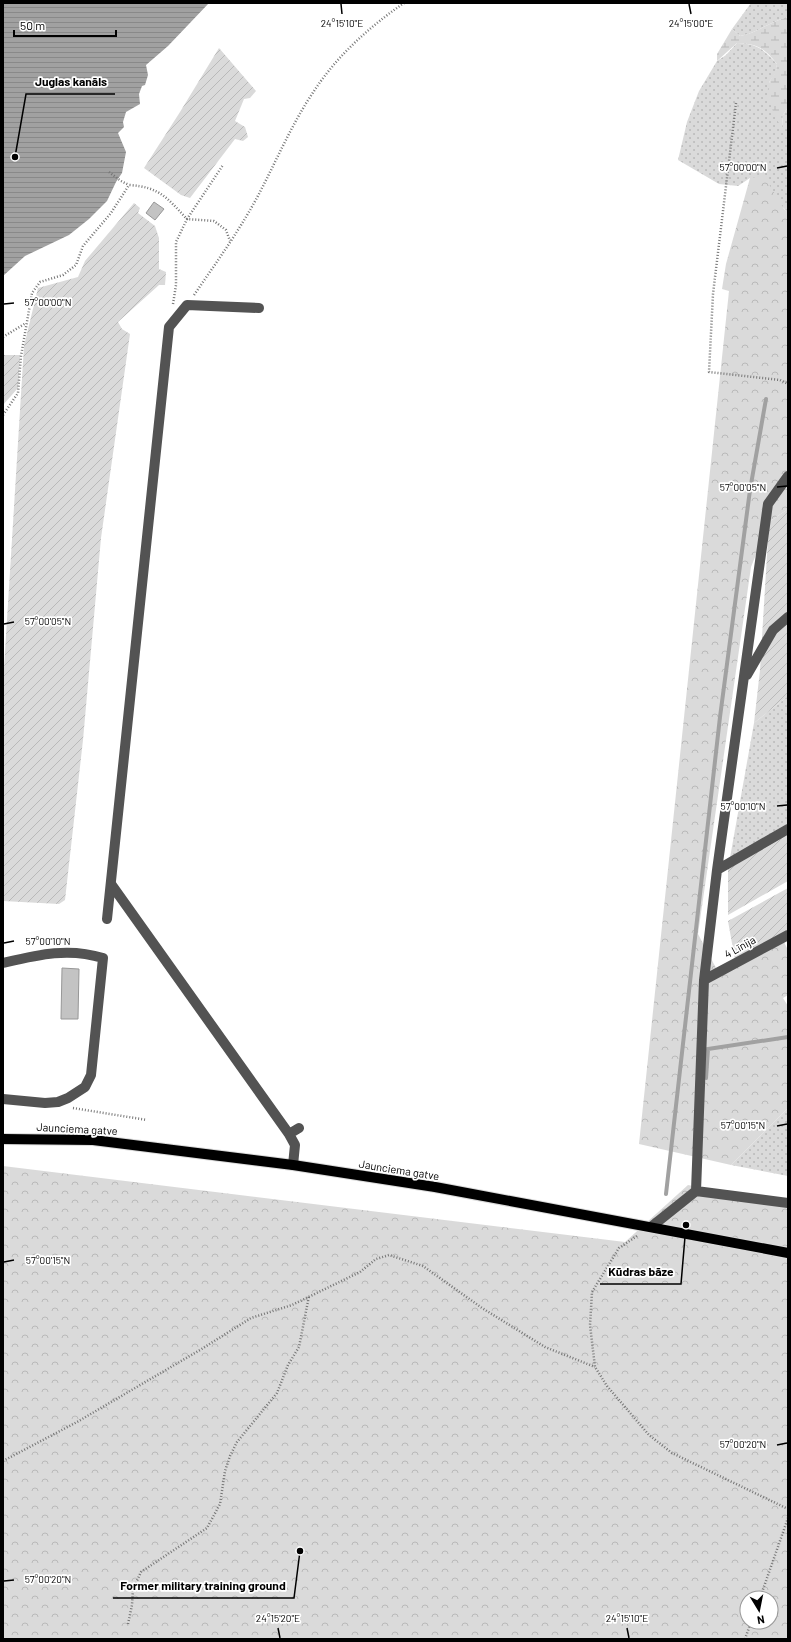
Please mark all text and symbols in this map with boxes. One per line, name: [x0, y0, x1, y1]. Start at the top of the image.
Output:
scale bar: [14, 12, 116, 38]
text: 24°15'10"E: [321, 17, 363, 29]
text: 24°15'00"E: [669, 17, 713, 29]
text: 50 m: [20, 18, 45, 32]
callout: Juglas kanāls: [26, 70, 115, 94]
text: Juglas kanāls: [35, 74, 107, 88]
text: 57°00'00"N: [720, 161, 767, 173]
text: 57°00'00"N: [25, 296, 72, 308]
text: 57°00'05"N: [720, 481, 766, 493]
text: 57°00'05"N: [25, 615, 71, 627]
text: 57°00'10"N: [721, 800, 765, 812]
street label: 4 Līnija: [722, 933, 758, 960]
text: 57°00'10"N: [26, 935, 70, 947]
text: 57°00'15"N: [721, 1119, 765, 1131]
street label: Jaunciema gatve: [36, 1120, 118, 1137]
street label: Jaunciema gatve: [358, 1157, 440, 1182]
text: 57°00'15"N: [26, 1254, 70, 1266]
callout: Kūdras bāze: [600, 1260, 681, 1284]
text: Kūdras bāze: [608, 1264, 674, 1278]
text: 57°00'20"N: [720, 1438, 766, 1450]
text: 57°00'20"N: [25, 1573, 71, 1585]
callout: Former military training ground: [113, 1574, 294, 1598]
text: Former military training ground: [120, 1578, 286, 1592]
north arrow: [739, 1590, 779, 1630]
text: 24°15'20"E: [256, 1612, 300, 1624]
text: 24°15'10"E: [606, 1612, 648, 1624]
text: N: [756, 1613, 766, 1627]

